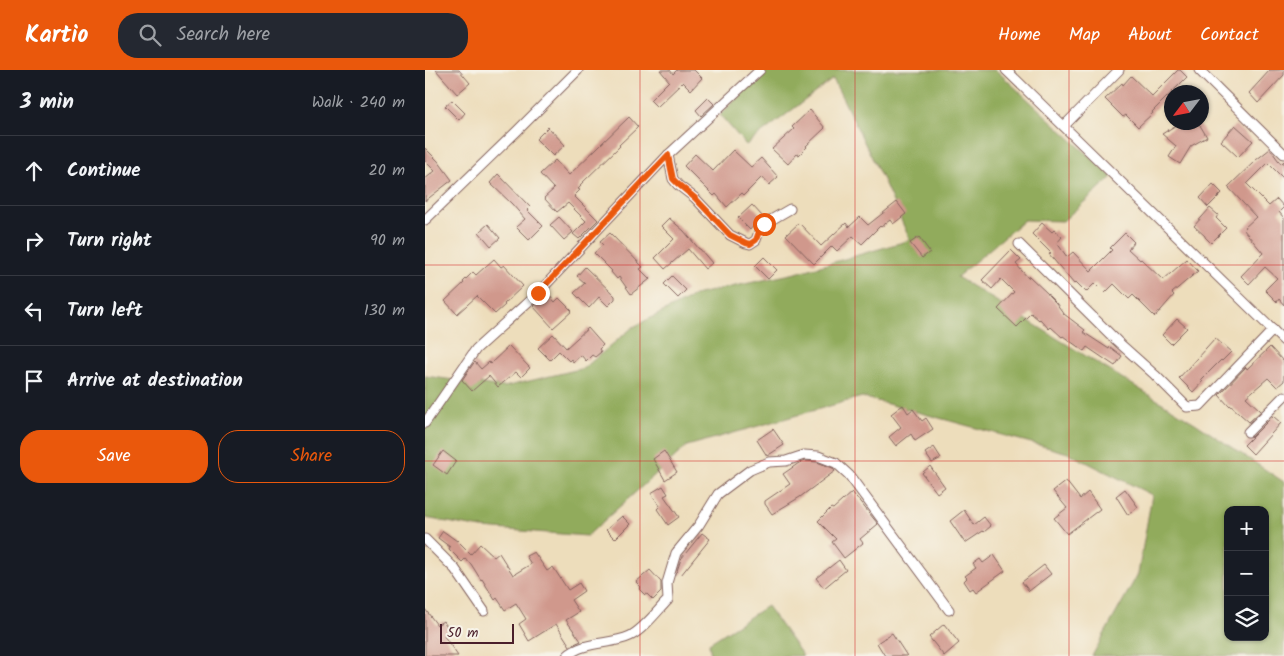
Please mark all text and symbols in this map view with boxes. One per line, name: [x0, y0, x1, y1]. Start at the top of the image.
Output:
search box: [118, 13, 468, 58]
text: Kartio: [25, 16, 88, 55]
text: Search here: [176, 20, 270, 50]
icon: search: [136, 21, 164, 49]
text: Home: [998, 21, 1041, 50]
text: Map: [1069, 21, 1100, 50]
text: About: [1128, 21, 1172, 50]
text: Contact: [1200, 21, 1259, 50]
north arrow: [1164, 85, 1209, 130]
text: 3 min: [20, 86, 74, 119]
text: Walk · 240 m: [312, 90, 405, 115]
text: Continue: [67, 156, 140, 186]
icon: ahead: [20, 157, 48, 185]
text: 20 m: [369, 158, 405, 183]
route start: [753, 213, 776, 236]
text: Turn right: [67, 226, 152, 256]
icon: right: [20, 227, 48, 255]
text: 90 m: [370, 228, 405, 253]
route end: [527, 282, 550, 305]
text: Turn left: [67, 296, 142, 326]
icon: left: [20, 297, 48, 325]
text: 130 m: [364, 298, 405, 323]
text: Arrive at destination: [67, 366, 243, 396]
icon: arrive: [20, 367, 48, 395]
button: Save: [20, 430, 208, 483]
button: Share: [218, 430, 405, 483]
map controls: [1224, 506, 1269, 641]
button: +: [1224, 506, 1269, 551]
button: −: [1224, 551, 1269, 596]
button: layers: [1224, 596, 1269, 641]
scale bar: [440, 621, 514, 644]
text: 50 m: [447, 622, 478, 644]

